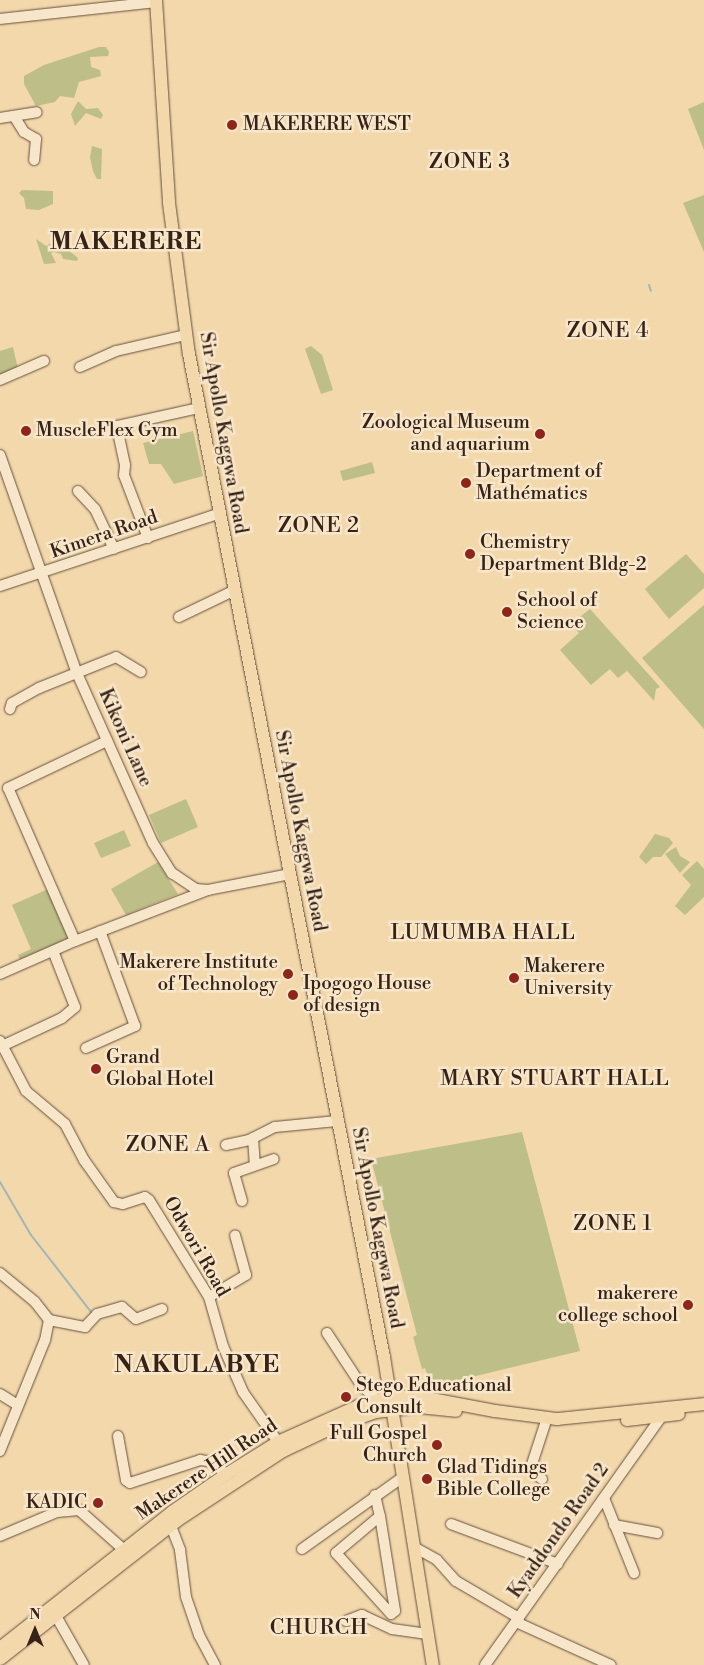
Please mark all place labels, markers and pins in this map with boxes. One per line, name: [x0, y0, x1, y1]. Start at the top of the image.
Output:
place label: MAKERERE WEST: [243, 114, 411, 136]
marker: MAKERERE WEST: [225, 118, 239, 132]
place label: Zoological Museum and aquarium: [362, 412, 530, 456]
place label: MuscleFlex Gym: [36, 420, 178, 442]
marker: MuscleFlex Gym: [20, 425, 32, 437]
marker: Zoological Museum and aquarium: [534, 428, 546, 440]
place label: Department of Mathématics: [476, 461, 602, 505]
marker: Department of Mathématics: [460, 477, 472, 489]
place label: Chemistry Department Bldg-2: [480, 532, 647, 576]
marker: Chemistry Department Bldg-2: [464, 548, 476, 560]
place label: School of Science: [517, 590, 597, 634]
marker: School of Science: [501, 606, 513, 618]
place label: Makerere Institute of Technology: [120, 952, 278, 996]
place label: Makerere University: [524, 956, 612, 1000]
marker: Makerere Institute of Technology: [282, 968, 294, 980]
marker: Makerere University: [508, 972, 520, 984]
place label: Ipogogo House of design: [303, 973, 431, 1017]
marker: Ipogogo House of design: [287, 989, 299, 1001]
place label: Grand Global Hotel: [106, 1047, 214, 1091]
marker: Grand Global Hotel: [90, 1063, 102, 1075]
place label: makerere college school: [558, 1283, 678, 1327]
marker: makerere college school: [682, 1299, 694, 1311]
place label: Stego Educational Consult: [356, 1375, 512, 1419]
marker: Stego Educational Consult: [340, 1391, 352, 1403]
place label: Full Gospel Church: [329, 1423, 427, 1467]
marker: Full Gospel Church: [431, 1439, 443, 1451]
place label: Glad Tidings Bible College: [437, 1457, 550, 1501]
marker: Glad Tidings Bible College: [421, 1473, 433, 1485]
place label: KADIC: [26, 1492, 87, 1514]
marker: KADIC: [91, 1496, 105, 1510]

